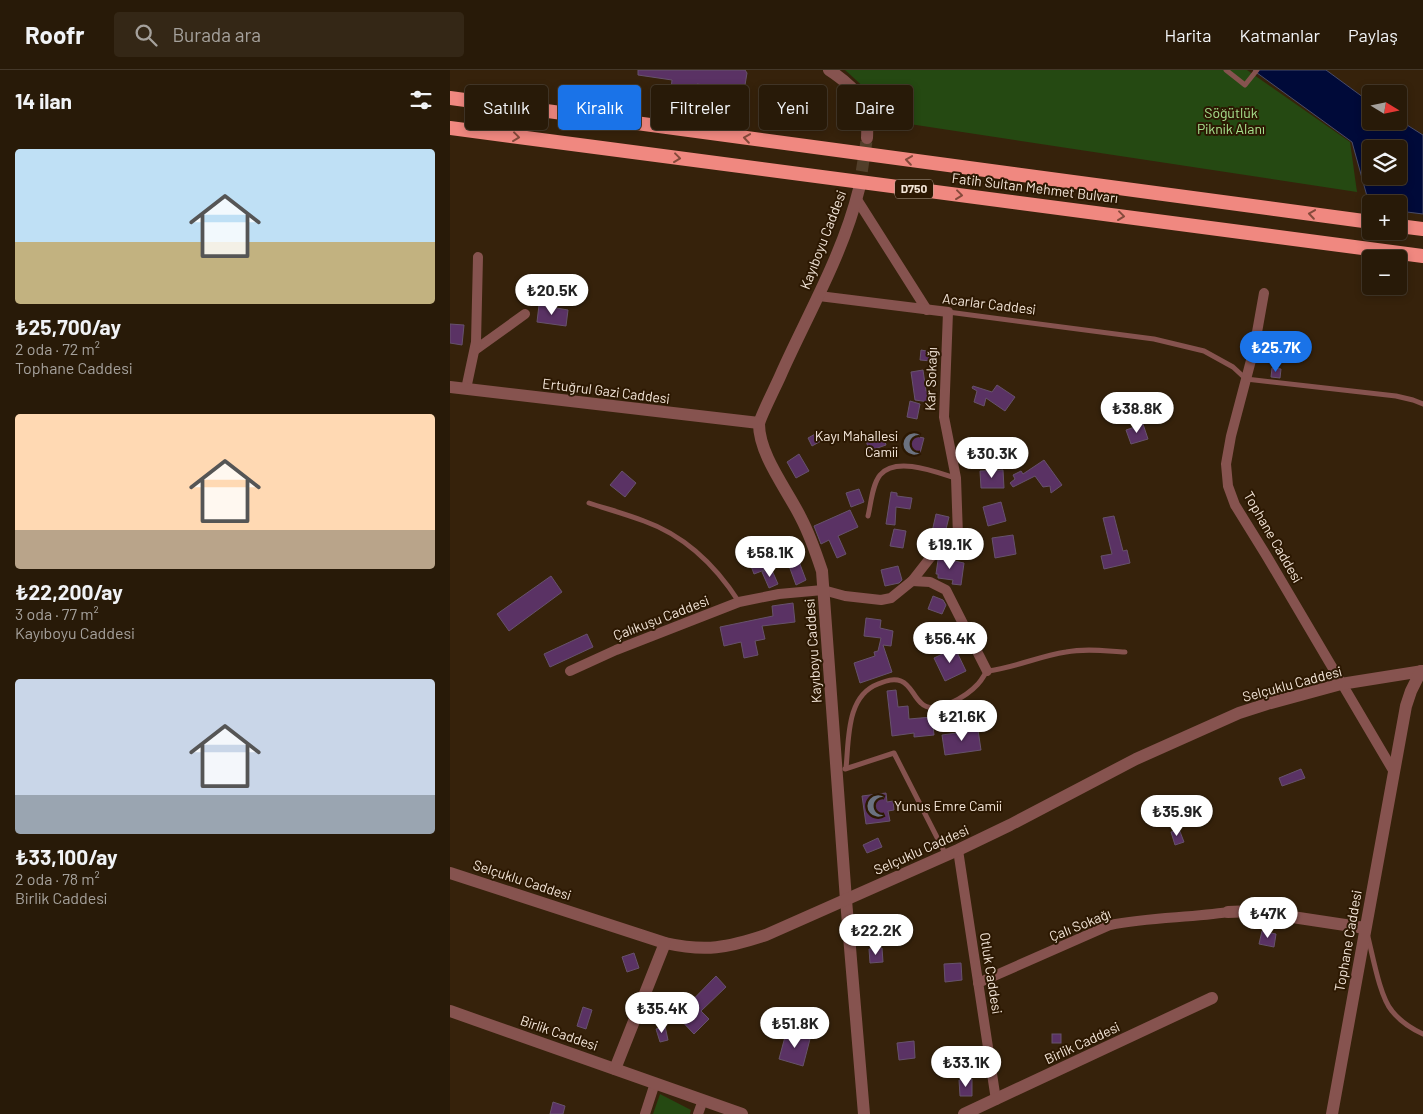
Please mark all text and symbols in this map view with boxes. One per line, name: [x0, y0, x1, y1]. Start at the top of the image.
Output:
search box: [114, 12, 464, 57]
text: Roofr: [25, 20, 84, 49]
icon: search: [132, 21, 160, 49]
text: Burada ara: [172, 23, 261, 46]
text: Harita: [1164, 24, 1212, 46]
text: Katmanlar: [1240, 24, 1320, 46]
text: Paylaş: [1348, 24, 1398, 46]
chip: Satılık: [465, 85, 548, 130]
chip: Kiralık: [558, 85, 641, 130]
chip: Filtreler: [651, 85, 749, 130]
chip: Yeni: [759, 85, 827, 130]
chip: Daire: [837, 85, 913, 130]
north arrow: [1362, 85, 1408, 130]
map controls: [1362, 85, 1407, 295]
icon: filters: [407, 86, 435, 114]
text: 14 ilan: [15, 88, 72, 113]
park label: Söğütlük Piknik Alanı: [1197, 104, 1265, 137]
one-way arrow: [511, 131, 520, 141]
one-way arrow: [743, 133, 751, 144]
button: layers: [1362, 140, 1407, 185]
one-way arrow: [672, 152, 681, 162]
one-way arrow: [904, 155, 912, 166]
street label: Fatih Sultan Mehmet Bulvarı: [951, 169, 1119, 206]
road number: D750: [895, 180, 933, 198]
icon: home: [180, 181, 270, 271]
street label: Kayıboyu Caddesi: [796, 188, 849, 292]
one-way arrow: [955, 189, 964, 199]
button: +: [1362, 195, 1407, 240]
one-way arrow: [1308, 209, 1316, 220]
one-way arrow: [1117, 210, 1125, 221]
button: −: [1362, 250, 1407, 295]
pin: ₺20.5K: [511, 274, 593, 316]
text: ₺20.5K: [526, 280, 578, 299]
street label: Acarlar Caddesi: [941, 289, 1037, 318]
text: ₺25,700/ay: [15, 314, 121, 339]
pin: ₺25.7K: [1235, 330, 1317, 373]
text: ₺25.7K: [1251, 337, 1301, 356]
text: 2 oda · 72 m²: [15, 339, 100, 358]
street label: Kar Sokağı: [921, 347, 940, 411]
text: Tophane Caddesi: [15, 358, 132, 377]
street label: Ertuğrul Gazi Caddesi: [542, 374, 671, 407]
pin: ₺38.8K: [1096, 392, 1178, 434]
text: ₺38.8K: [1112, 398, 1162, 417]
place label: Kayı Mahallesi Camii: [815, 427, 898, 460]
mosque icon: Kayı Mahallesi Camii: [901, 431, 927, 457]
pin: ₺30.3K: [951, 436, 1033, 479]
text: ₺30.3K: [966, 443, 1018, 462]
icon: home: [180, 446, 270, 536]
street label: Tophane Caddesi: [1240, 488, 1306, 585]
pin: ₺19.1K: [909, 528, 991, 570]
text: ₺19.1K: [928, 534, 972, 553]
pin: ₺58.1K: [729, 536, 811, 578]
text: ₺58.1K: [746, 542, 794, 561]
text: ₺22,200/ay: [15, 579, 123, 604]
street label: Çalıkuşu Caddesi: [611, 591, 711, 644]
street label: Kayıboyu Caddesi: [800, 598, 825, 704]
text: 3 oda · 77 m²: [15, 604, 99, 623]
pin: ₺56.4K: [909, 622, 991, 664]
text: Kayıboyu Caddesi: [15, 623, 135, 642]
text: ₺56.4K: [924, 628, 976, 647]
street label: Selçuklu Caddesi: [1240, 662, 1343, 705]
pin: ₺21.6K: [921, 700, 1003, 742]
text: ₺21.6K: [938, 706, 986, 725]
icon: home: [180, 711, 270, 801]
mosque icon: Yunus Emre Camii: [865, 793, 891, 819]
pin: ₺35.9K: [1136, 794, 1218, 837]
place label: Yunus Emre Camii: [894, 797, 1002, 814]
text: ₺35.9K: [1152, 801, 1202, 820]
street label: Selçuklu Caddesi: [871, 821, 971, 878]
text: ₺33,100/ay: [15, 844, 118, 869]
street label: Selçuklu Caddesi: [471, 856, 573, 903]
text: 2 oda · 78 m²: [15, 869, 100, 888]
text: Birlik Caddesi: [15, 888, 107, 907]
street label: Tophane Caddesi: [1330, 889, 1365, 993]
pin: ₺47K: [1238, 896, 1298, 939]
text: ₺47K: [1250, 903, 1286, 922]
street label: Çalı Sokağı: [1047, 905, 1113, 945]
pin: ₺22.2K: [835, 914, 917, 956]
text: ₺22.2K: [850, 920, 902, 939]
street label: Otluk Caddesi: [977, 931, 1006, 1015]
pin: ₺35.4K: [621, 992, 703, 1034]
text: ₺35.4K: [636, 998, 688, 1017]
pin: ₺51.8K: [754, 1006, 836, 1049]
street label: Birlik Caddesi: [518, 1011, 600, 1054]
text: ₺51.8K: [771, 1013, 819, 1032]
street label: Birlik Caddesi: [1042, 1018, 1122, 1067]
pin: ₺33.1K: [925, 1046, 1007, 1088]
text: ₺33.1K: [942, 1052, 990, 1071]

